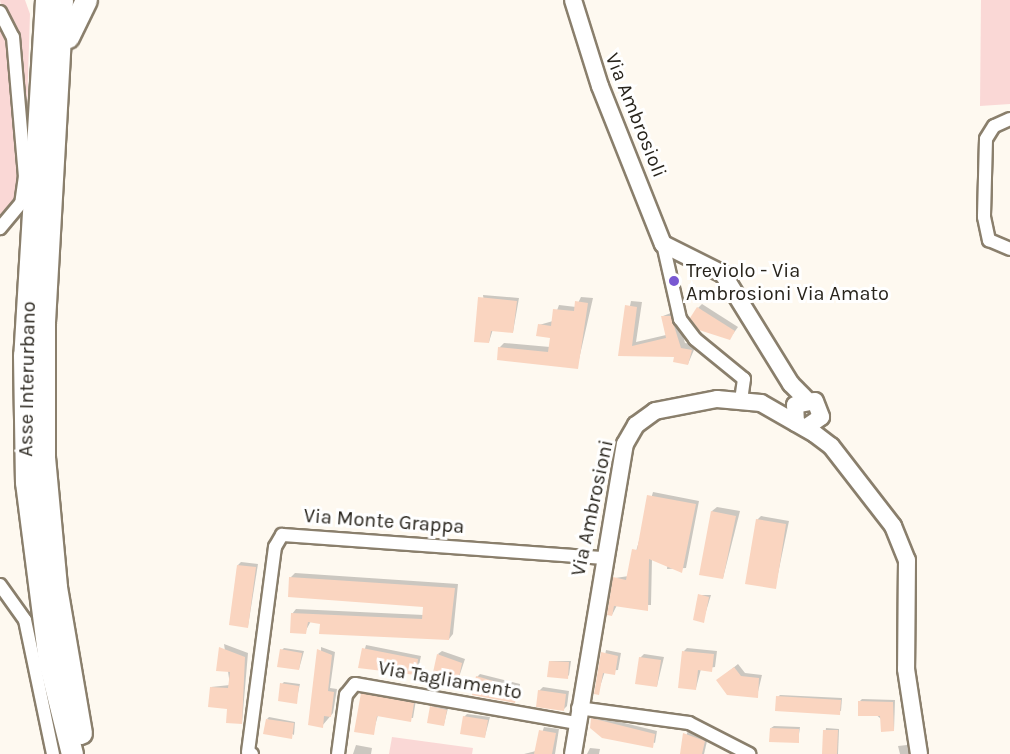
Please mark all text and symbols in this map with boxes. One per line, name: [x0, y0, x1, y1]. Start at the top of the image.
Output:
street label: Via Ambrosioli: [600, 49, 672, 181]
place label: Treviolo - Via Ambrosioni Via Amato: [686, 258, 889, 305]
marker: Treviolo - Via Ambrosioni Via Amato: [667, 274, 681, 288]
street label: Asse Interurbano: [14, 301, 40, 457]
street label: Via Ambrosioni: [566, 438, 618, 578]
street label: Via Monte Grappa: [303, 503, 465, 539]
street label: Via Tagliamento: [376, 656, 524, 704]

